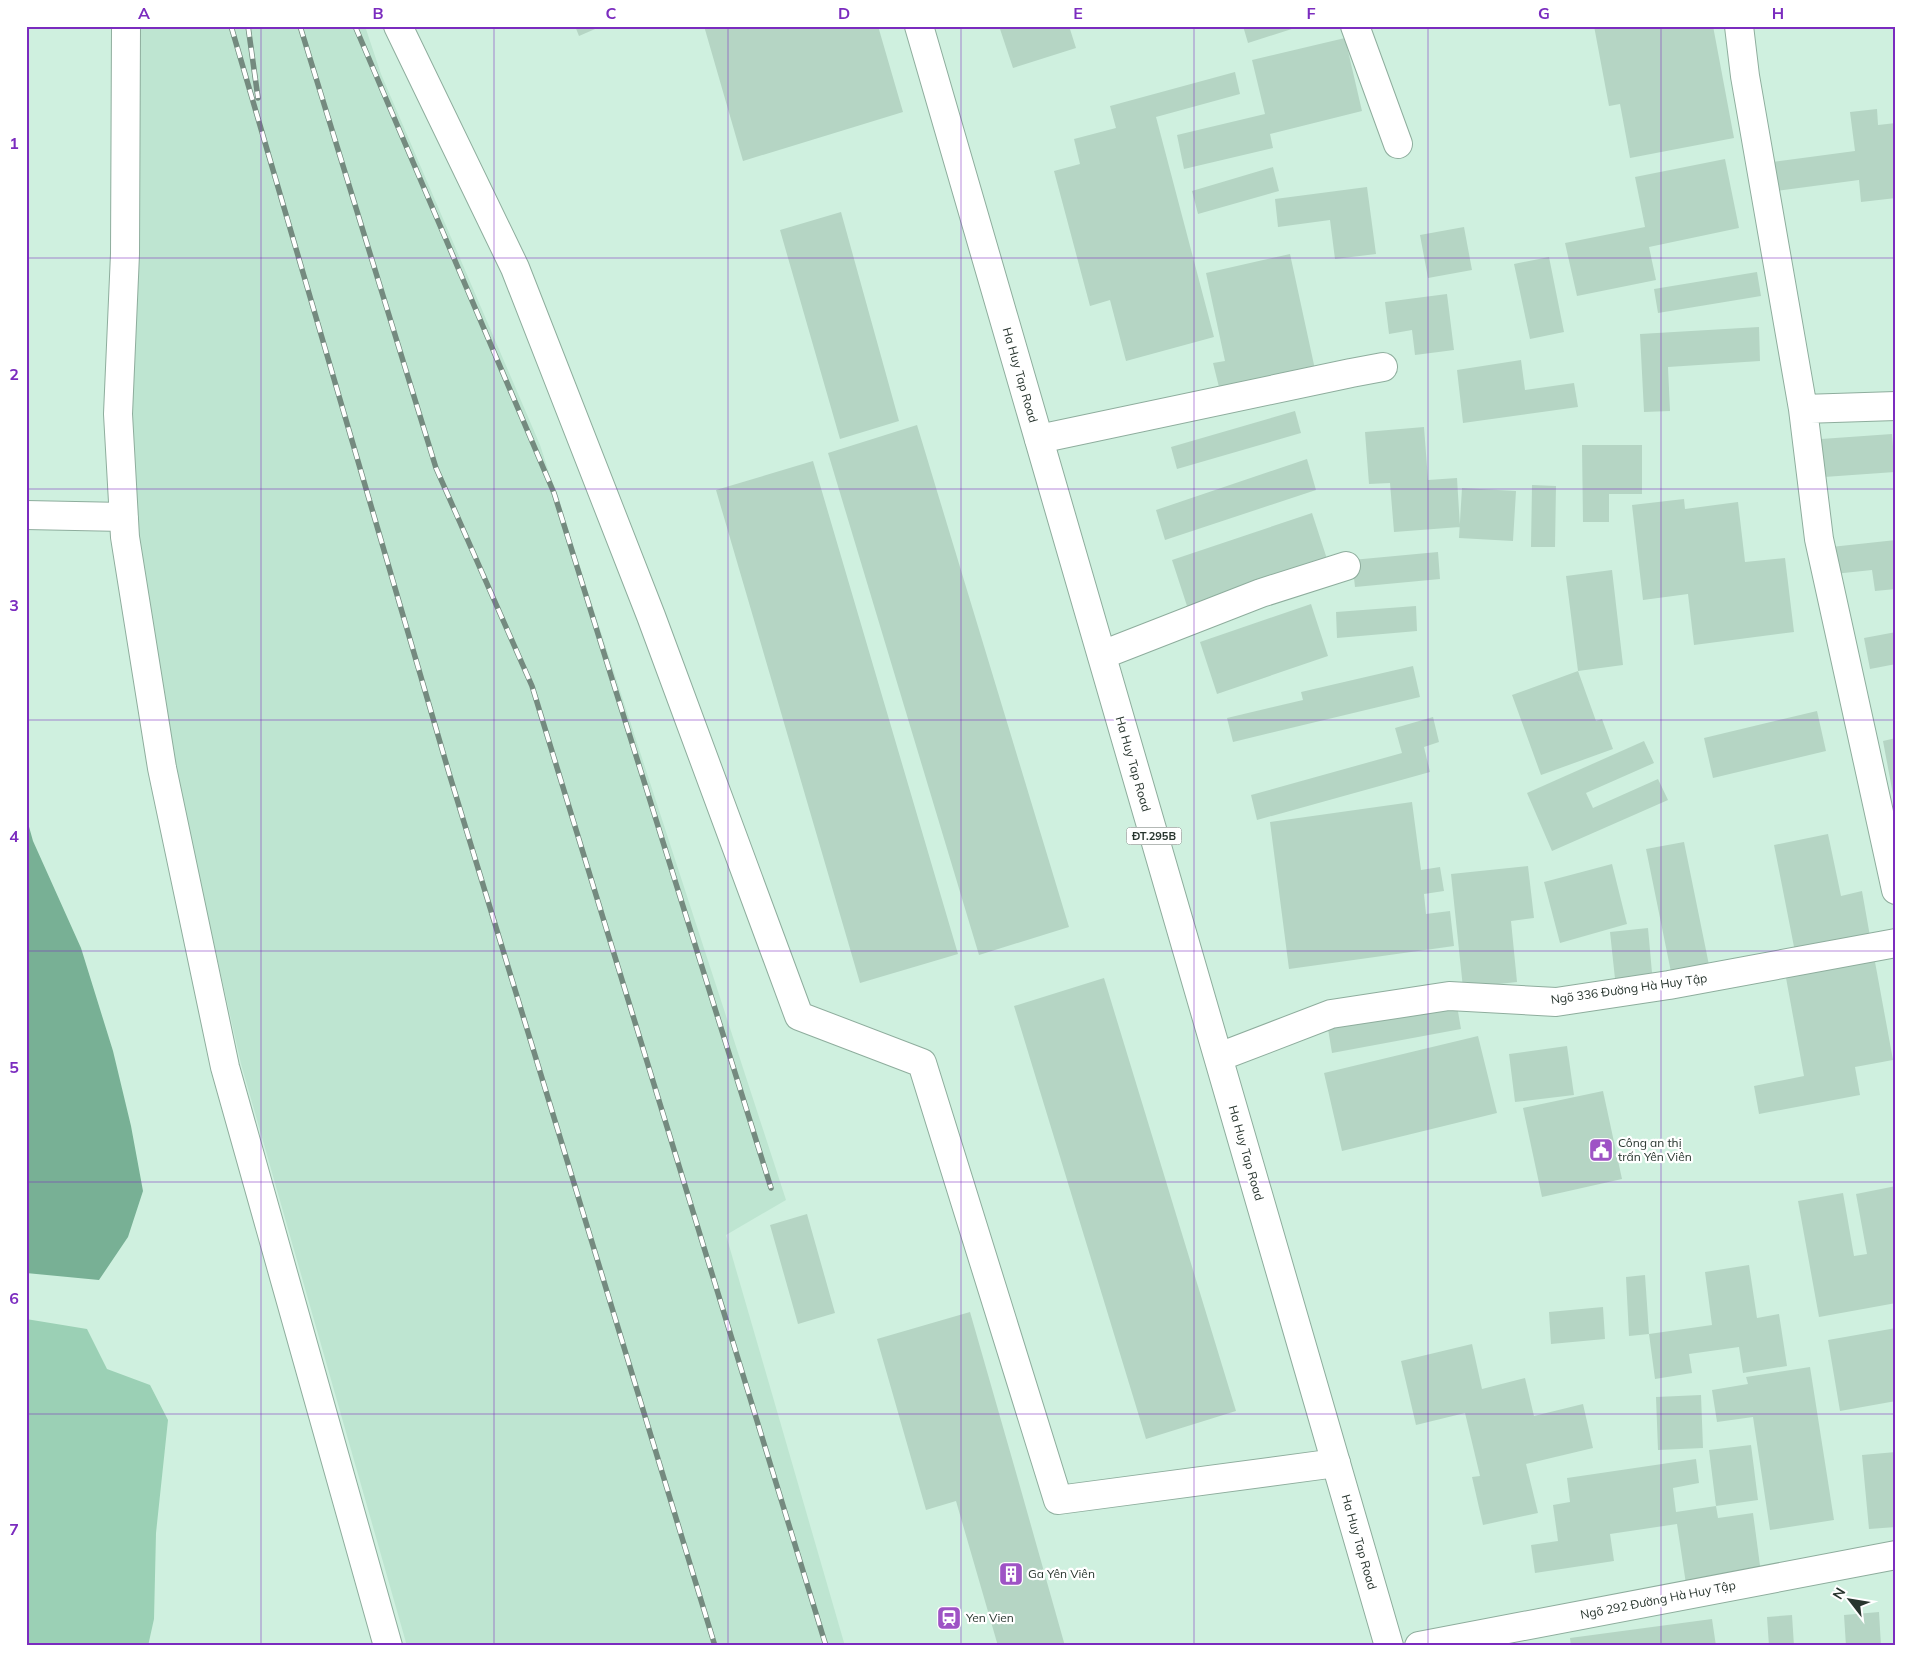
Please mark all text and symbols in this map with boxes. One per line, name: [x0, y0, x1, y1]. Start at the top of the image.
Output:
text: A: [138, 3, 150, 23]
text: B: [372, 3, 384, 23]
text: C: [606, 3, 617, 23]
text: D: [838, 3, 850, 23]
text: E: [1073, 3, 1083, 23]
text: F: [1306, 3, 1316, 23]
text: G: [1538, 3, 1550, 23]
text: H: [1772, 3, 1784, 23]
text: 1: [9, 133, 19, 153]
street label: Ha Huy Tap Road: [1000, 325, 1041, 424]
text: 2: [9, 364, 19, 384]
text: 3: [9, 595, 19, 615]
street label: Ha Huy Tap Road: [1113, 714, 1154, 813]
text: 4: [9, 826, 19, 846]
road number: ĐT.295B: [1126, 828, 1182, 844]
street label: Ngõ 336 Đường Hà Huy Tập: [1550, 970, 1708, 1007]
text: 5: [9, 1057, 19, 1077]
street label: Ha Huy Tap Road: [1226, 1103, 1267, 1202]
place label: Công an thị trấn Yên Viên: [1618, 1135, 1692, 1164]
public building icon: Công an thị trấn Yên Viên: [1588, 1137, 1614, 1163]
text: 6: [9, 1288, 19, 1308]
street label: Ha Huy Tap Road: [1339, 1492, 1380, 1591]
text: 7: [9, 1519, 19, 1539]
building icon: Ga Yên Viên: [998, 1561, 1024, 1587]
place label: Ga Yên Viên: [1028, 1566, 1095, 1581]
north arrow: [1824, 1574, 1874, 1624]
street label: Ngõ 292 Đường Hà Huy Tập: [1579, 1577, 1737, 1622]
text: N: [1828, 1584, 1849, 1602]
station icon: Yen Vien: [936, 1605, 962, 1631]
place label: Yen Vien: [965, 1610, 1014, 1625]

